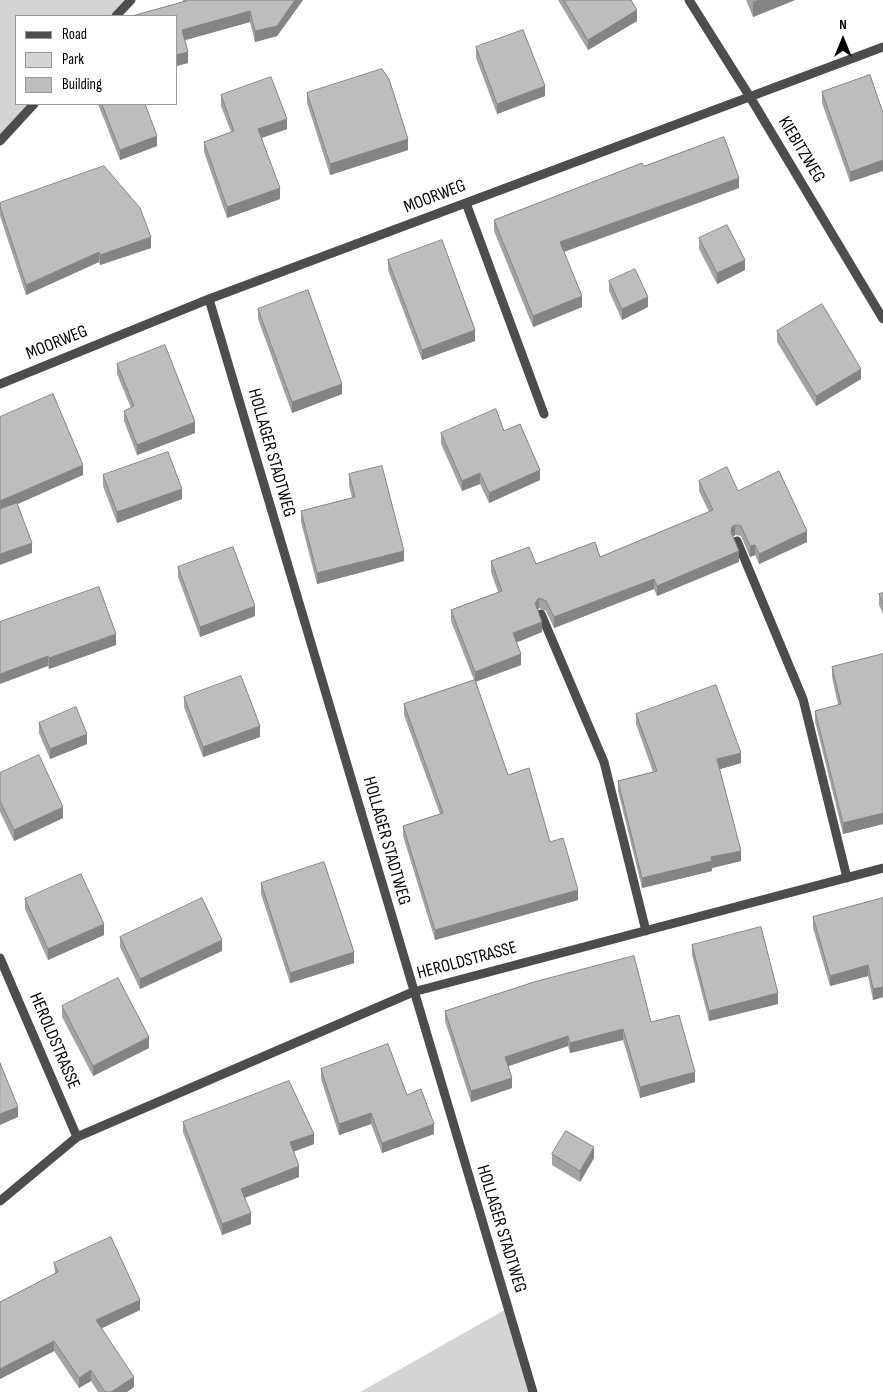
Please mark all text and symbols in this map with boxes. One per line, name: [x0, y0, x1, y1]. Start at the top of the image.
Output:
legend: [15, 15, 178, 105]
north arrow: [818, 15, 868, 65]
text: N: [839, 16, 847, 33]
text: Road: [62, 25, 87, 44]
text: Park: [62, 50, 84, 69]
text: Building: [62, 75, 102, 94]
street label: KIEBITZWEG: [773, 113, 829, 187]
street label: MOORWEG: [401, 175, 469, 219]
street label: MOORWEG: [23, 321, 91, 365]
street label: HOLLAGER STADTWEG: [242, 386, 300, 520]
street label: HOLLAGER STADTWEG: [357, 774, 415, 908]
street label: HEROLDSTRASSE: [415, 937, 519, 985]
street label: HEROLDSTRASSE: [24, 990, 84, 1092]
street label: HOLLAGER STADTWEG: [471, 1163, 531, 1295]

